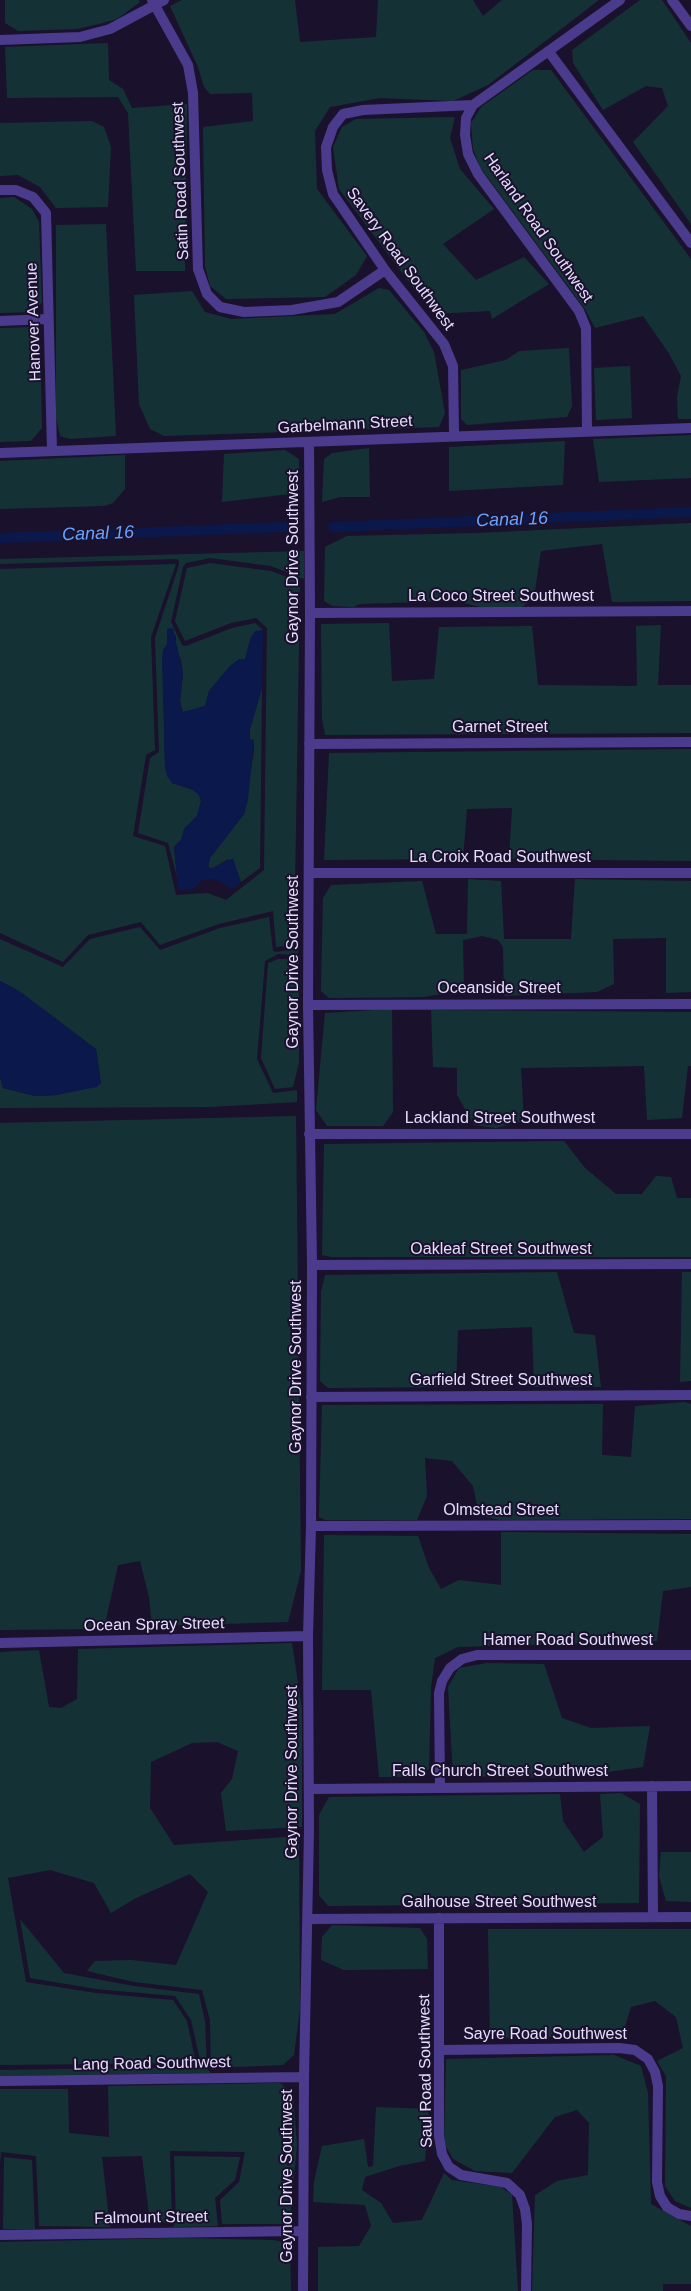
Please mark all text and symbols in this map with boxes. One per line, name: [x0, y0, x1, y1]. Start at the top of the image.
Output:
street label: Satin Road Southwest: [169, 102, 193, 260]
street label: Harland Road Southwest: [479, 150, 597, 306]
street label: Savery Road Southwest: [342, 184, 458, 334]
street label: Hanover Avenue: [22, 262, 46, 382]
street label: Garbelmann Street: [277, 412, 413, 438]
street label: Gaynor Drive Southwest: [284, 470, 304, 644]
water label: Canal 16: [476, 508, 548, 532]
water label: Canal 16: [62, 522, 134, 546]
street label: La Coco Street Southwest: [408, 587, 594, 607]
street label: Garnet Street: [452, 718, 548, 738]
street label: La Croix Road Southwest: [409, 848, 591, 868]
street label: Gaynor Drive Southwest: [284, 875, 304, 1049]
street label: Oceanside Street: [437, 979, 561, 999]
street label: Lackland Street Southwest: [405, 1109, 595, 1129]
street label: Oakleaf Street Southwest: [410, 1240, 592, 1260]
street label: Gaynor Drive Southwest: [287, 1280, 307, 1454]
street label: Garfield Street Southwest: [410, 1371, 592, 1391]
street label: Olmstead Street: [443, 1501, 559, 1521]
street label: Ocean Spray Street: [84, 1614, 224, 1636]
street label: Hamer Road Southwest: [483, 1631, 653, 1651]
street label: Gaynor Drive Southwest: [283, 1685, 303, 1859]
street label: Falls Church Street Southwest: [392, 1762, 608, 1782]
street label: Galhouse Street Southwest: [402, 1893, 596, 1913]
street label: Saul Road Southwest: [415, 1994, 437, 2148]
street label: Sayre Road Southwest: [463, 2025, 627, 2045]
street label: Lang Road Southwest: [73, 2053, 231, 2075]
street label: Gaynor Drive Southwest: [278, 2089, 298, 2263]
street label: Falmount Street: [94, 2207, 208, 2229]

